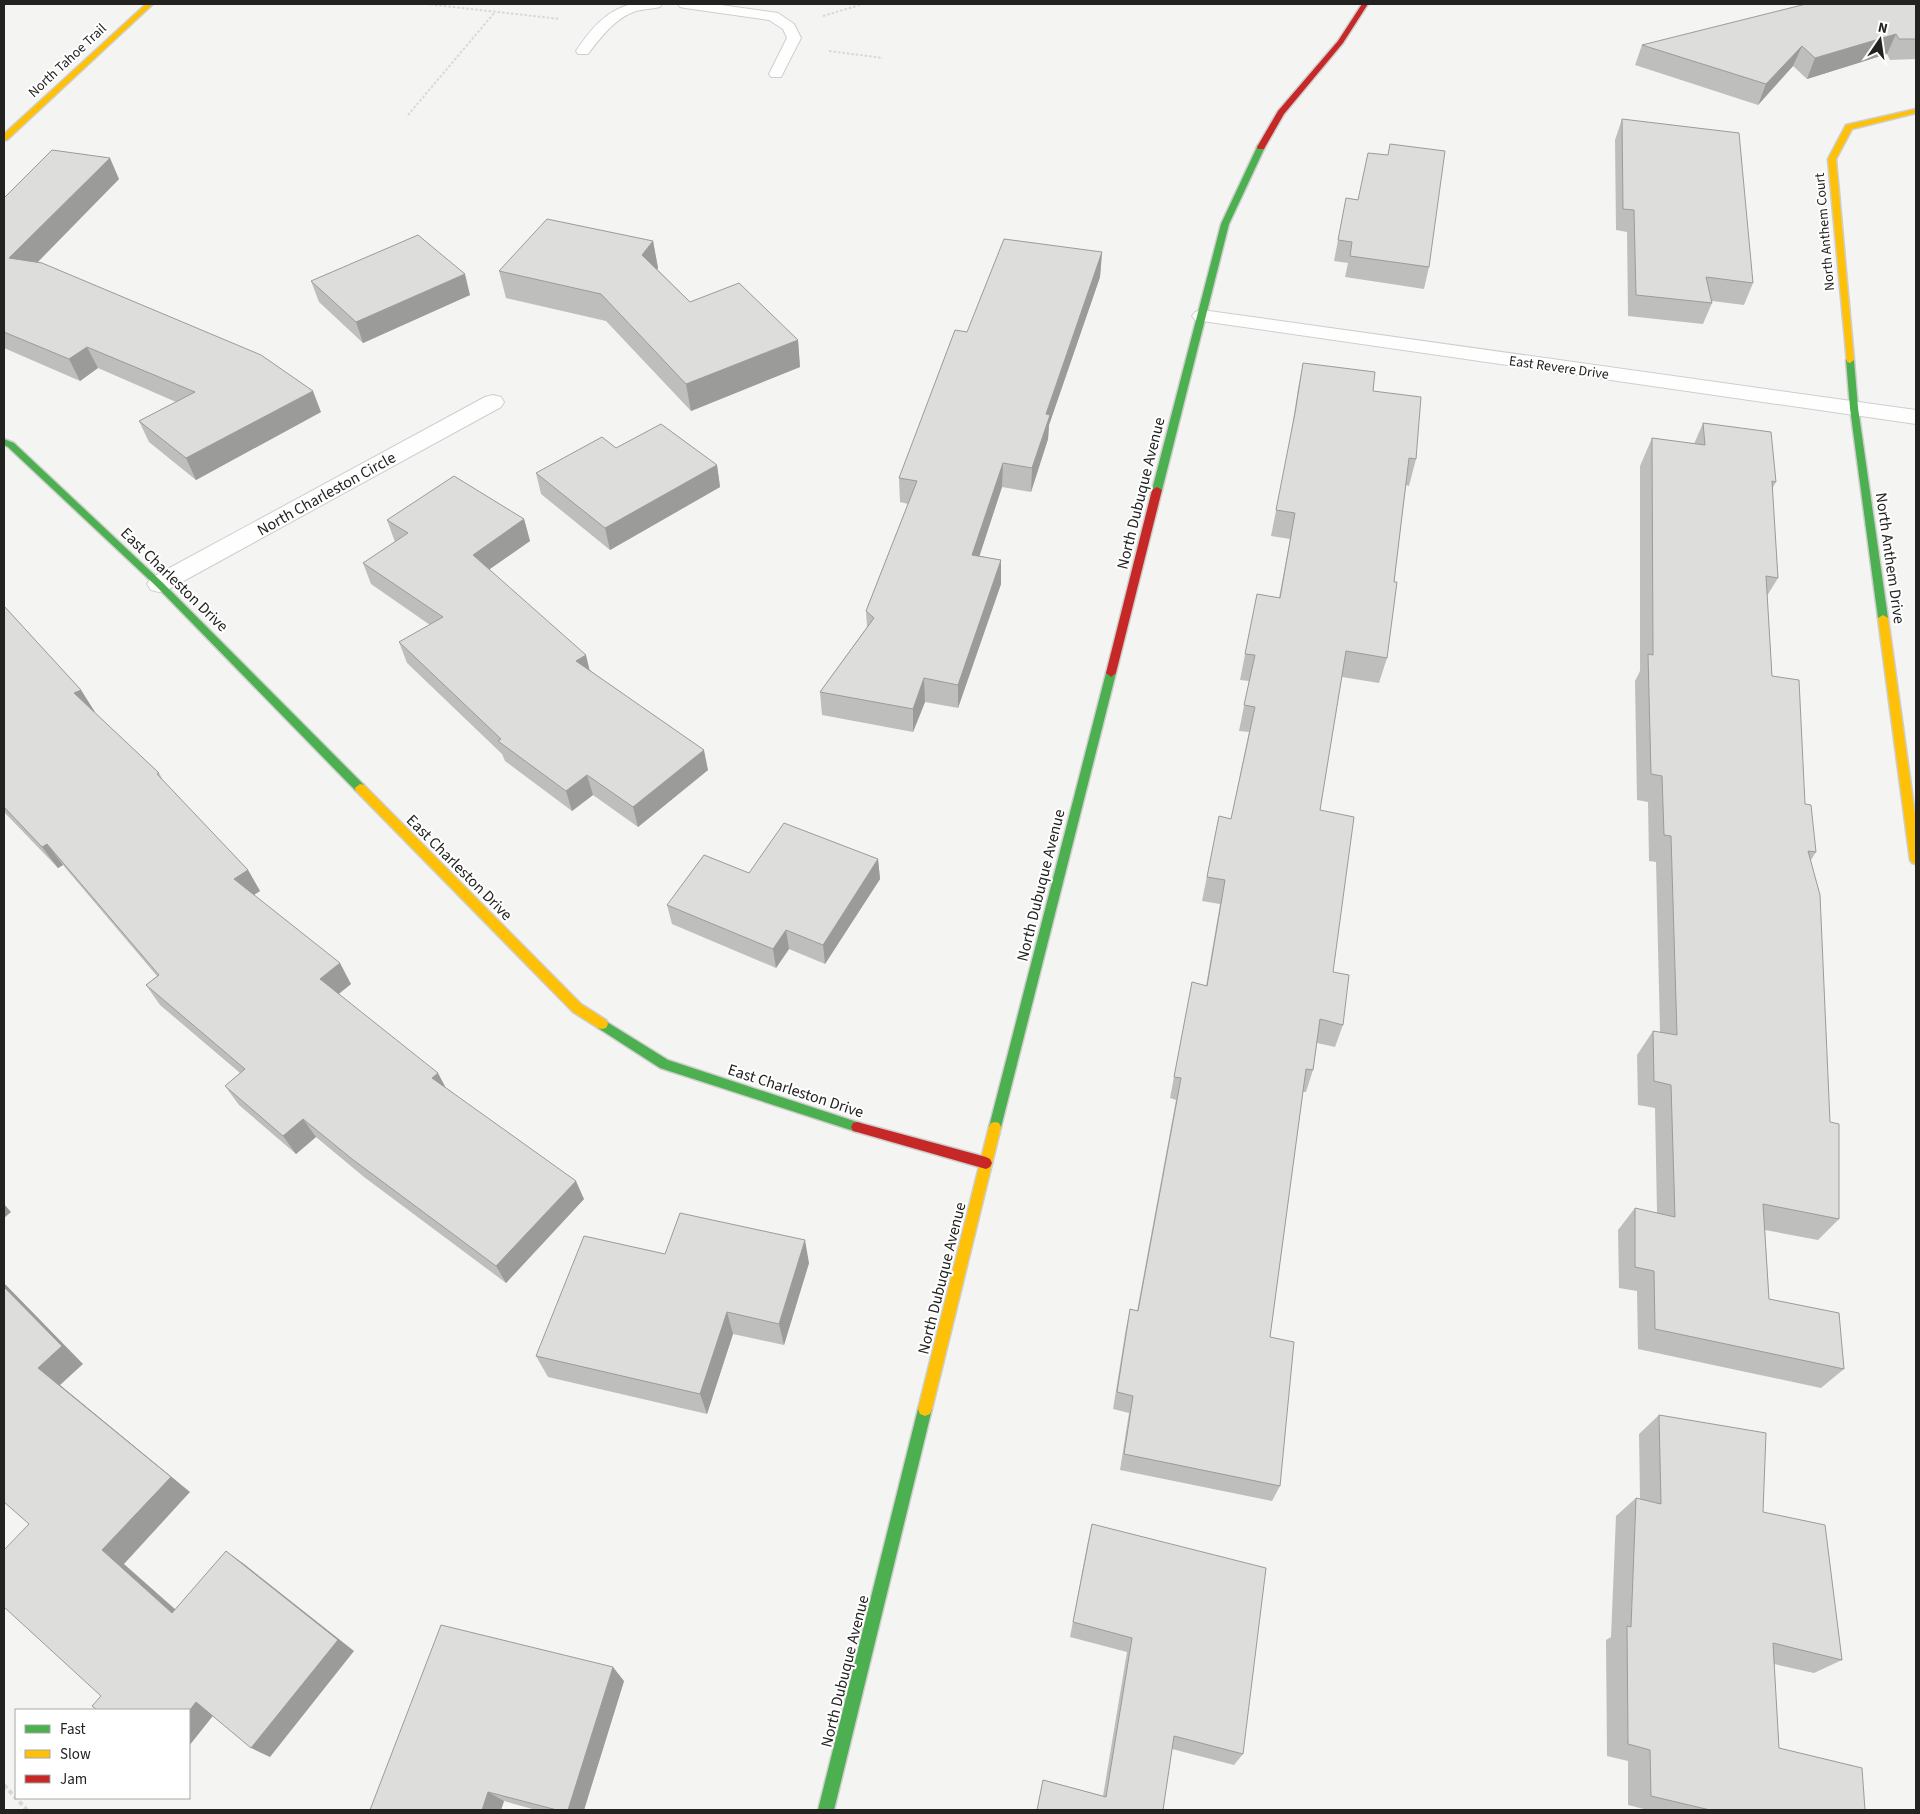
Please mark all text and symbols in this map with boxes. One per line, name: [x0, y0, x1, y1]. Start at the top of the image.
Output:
north arrow: [1855, 15, 1905, 65]
text: N: [1876, 18, 1889, 39]
street label: North Tahoe Trail: [24, 19, 112, 102]
street label: North Anthem Court: [1810, 172, 1840, 292]
street label: East Revere Drive: [1508, 351, 1610, 385]
street label: North Dubuque Avenue: [1111, 415, 1171, 572]
street label: North Charleston Circle: [253, 447, 400, 541]
street label: North Anthem Drive: [1870, 491, 1910, 625]
street label: East Charleston Drive: [116, 523, 233, 637]
street label: North Dubuque Avenue: [1011, 807, 1071, 964]
street label: East Charleston Drive: [401, 810, 517, 926]
street label: East Charleston Drive: [725, 1059, 867, 1123]
street label: North Dubuque Avenue: [912, 1200, 972, 1357]
street label: North Dubuque Avenue: [815, 1593, 875, 1750]
legend: [15, 1709, 190, 1799]
text: Fast: [60, 1719, 86, 1740]
text: Slow: [60, 1744, 91, 1765]
text: Jam: [60, 1769, 87, 1790]

